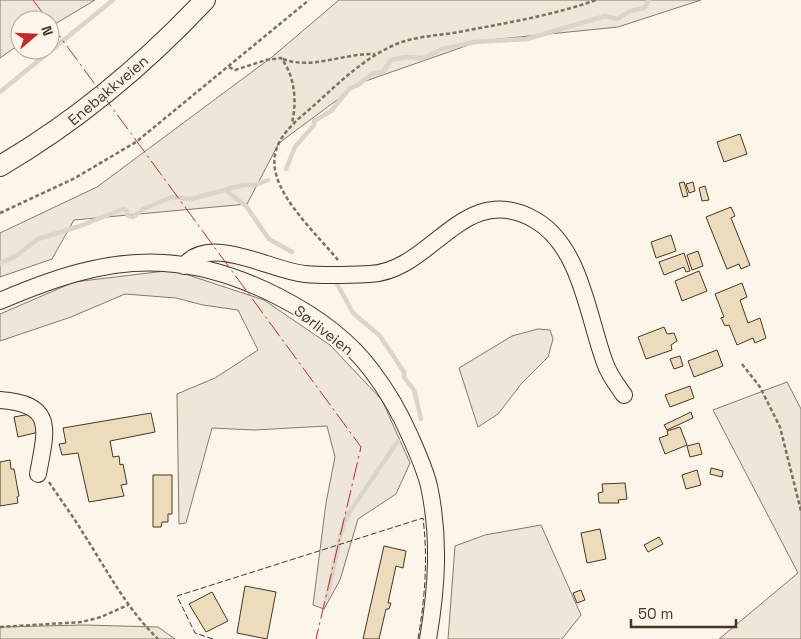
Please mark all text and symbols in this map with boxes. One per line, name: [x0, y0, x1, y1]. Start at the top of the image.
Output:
north arrow: [10, 10, 60, 60]
text: N: [37, 23, 57, 38]
street label: Enebakkveien: [64, 51, 152, 129]
street label: Sørliveien: [291, 301, 357, 359]
scale bar: [631, 596, 736, 628]
text: 50 m: [638, 604, 673, 623]

